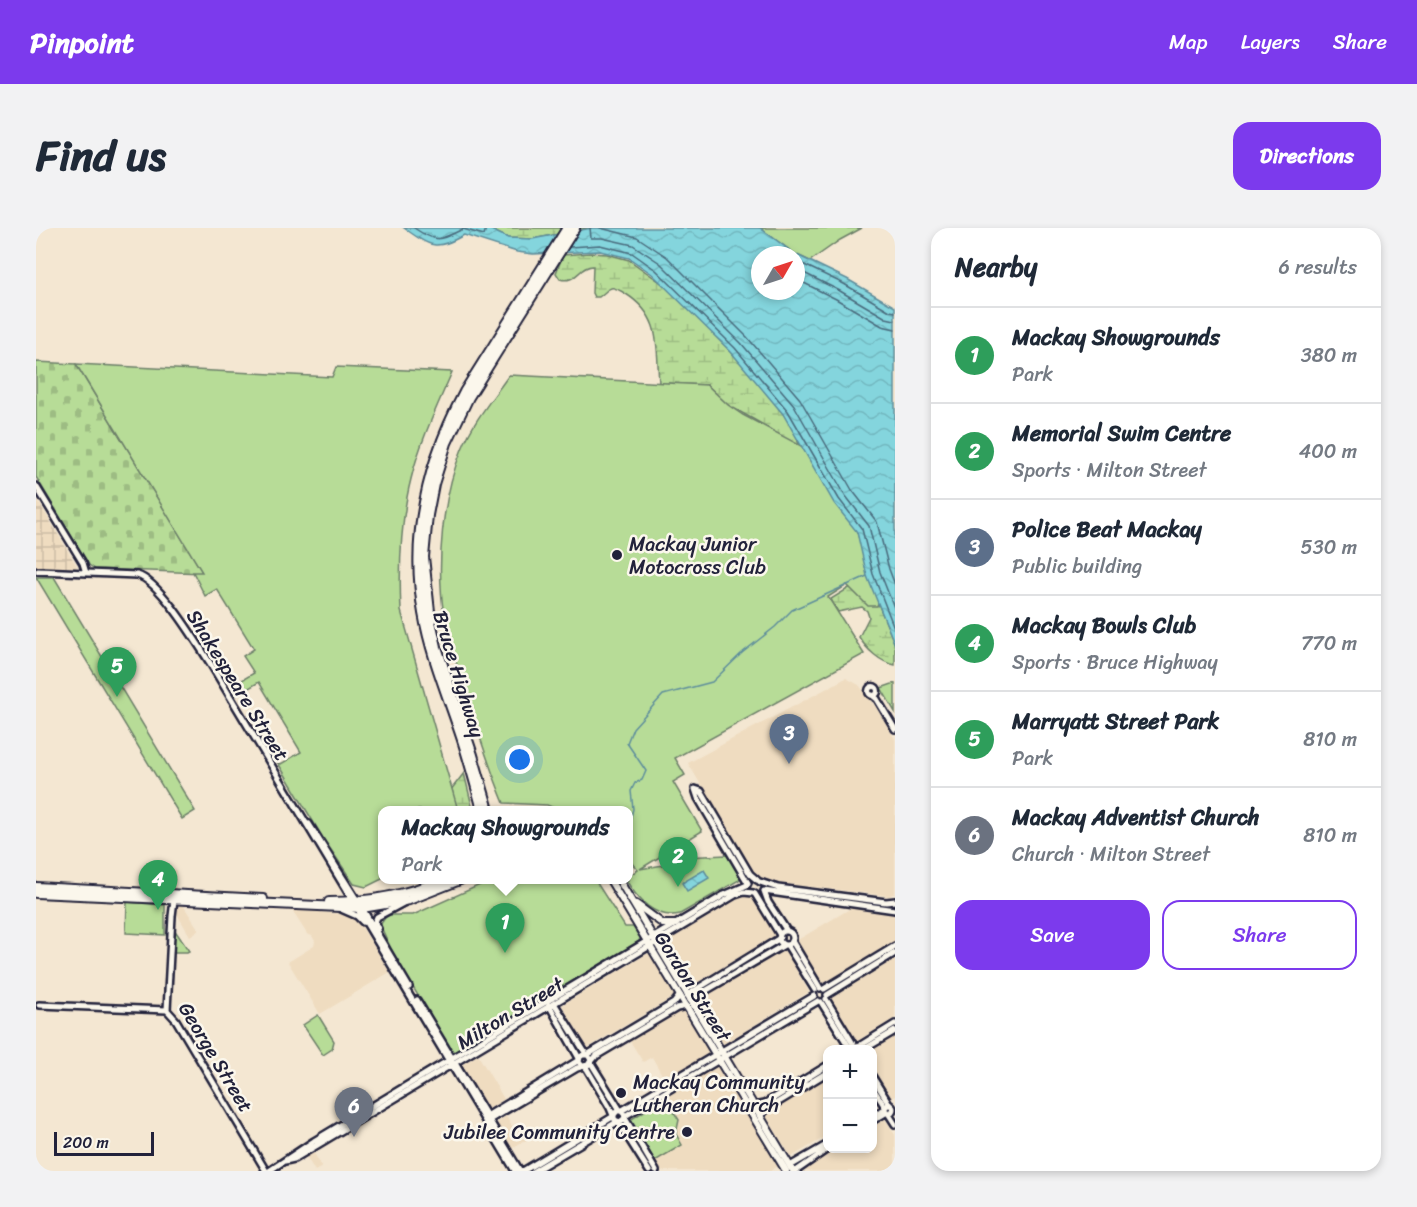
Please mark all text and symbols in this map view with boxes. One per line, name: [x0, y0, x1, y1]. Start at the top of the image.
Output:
text: Pinpoint: [30, 18, 134, 67]
text: Map: [1169, 23, 1208, 61]
text: Layers: [1241, 23, 1300, 61]
text: Share: [1333, 23, 1387, 61]
text: Find us: [36, 119, 166, 193]
button: Directions: [1233, 122, 1381, 190]
text: Nearby: [955, 244, 1037, 290]
north arrow: [751, 246, 805, 300]
text: 6 results: [1278, 250, 1357, 285]
text: Mackay Showgrounds: [1012, 318, 1220, 357]
text: 1: [970, 338, 979, 373]
text: 380 m: [1301, 338, 1357, 373]
text: Park: [1012, 357, 1053, 392]
text: Memorial Swim Centre: [1012, 414, 1231, 453]
text: 2: [969, 434, 980, 469]
text: 400 m: [1299, 434, 1357, 469]
text: Sports · Milton Street: [1012, 453, 1206, 488]
text: Police Beat Mackay: [1012, 510, 1202, 549]
place label: Mackay Junior Motocross Club: [629, 527, 766, 585]
text: 3: [969, 530, 980, 565]
text: 530 m: [1301, 530, 1357, 565]
marker: Mackay Junior Motocross Club: [610, 548, 624, 562]
text: Public building: [1012, 549, 1142, 584]
street label: Shakespeare Street: [177, 602, 299, 768]
street label: Bruce Highway: [423, 606, 495, 743]
text: Mackay Bowls Club: [1012, 606, 1196, 645]
text: 4: [968, 626, 981, 661]
text: 770 m: [1301, 626, 1357, 661]
text: Sports · Bruce Highway: [1012, 645, 1218, 680]
pin: 5: [98, 648, 136, 697]
text: Marryatt Street Park: [1012, 702, 1219, 741]
pin: 3: [770, 714, 808, 764]
text: 5: [968, 722, 981, 757]
text: 810 m: [1303, 722, 1357, 757]
text: Park: [1012, 741, 1053, 776]
your location: [505, 745, 534, 774]
text: Mackay Adventist Church: [1012, 798, 1259, 837]
popup: [378, 806, 633, 884]
text: Mackay Showgrounds: [402, 808, 609, 847]
text: 6: [969, 818, 980, 853]
text: 810 m: [1303, 818, 1357, 853]
text: Church · Milton Street: [1012, 837, 1210, 872]
pin: 2: [658, 838, 698, 887]
text: Park: [402, 847, 443, 882]
pin: 4: [138, 860, 178, 910]
button: Save: [955, 900, 1150, 970]
button: Share: [1162, 900, 1357, 970]
pin: 1: [486, 904, 524, 953]
street label: Gordon Street: [645, 924, 741, 1049]
street label: Milton Street: [450, 967, 571, 1059]
street label: George Street: [169, 995, 263, 1120]
map controls: [823, 1045, 877, 1153]
button: +: [823, 1045, 877, 1099]
place label: Mackay Community Lutheran Church: [633, 1065, 805, 1123]
marker: Mackay Community Lutheran Church: [614, 1086, 628, 1100]
pin: 6: [334, 1088, 374, 1137]
button: −: [823, 1099, 877, 1153]
place label: Jubilee Community Centre: [443, 1115, 675, 1150]
marker: Jubilee Community Centre: [680, 1125, 694, 1139]
text: 200 m: [63, 1128, 109, 1157]
scale bar: [54, 1129, 154, 1156]

